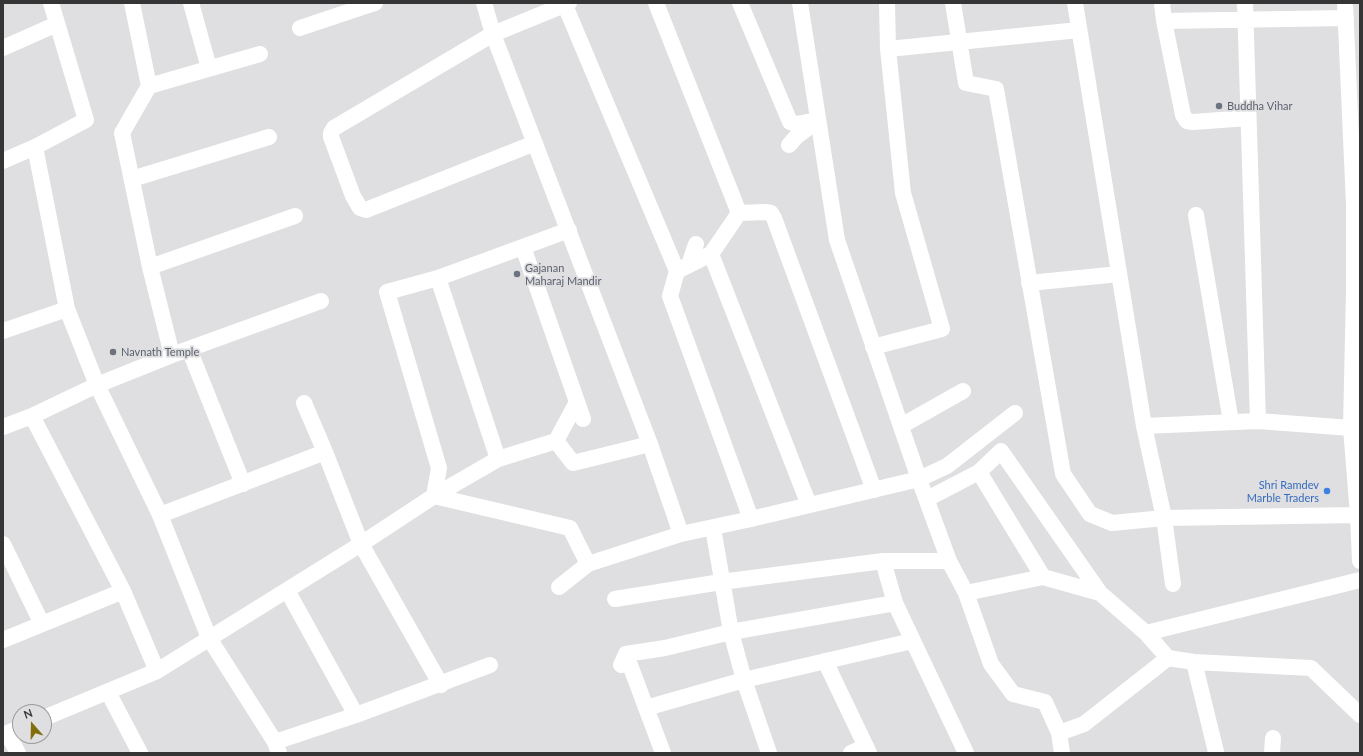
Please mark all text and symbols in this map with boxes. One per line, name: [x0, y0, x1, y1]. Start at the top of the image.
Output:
place label: Buddha Vihar: [1227, 99, 1293, 113]
marker: Buddha Vihar: [1214, 101, 1224, 111]
place label: Gajanan Maharaj Mandir: [525, 261, 601, 287]
marker: Gajanan Maharaj Mandir: [512, 269, 522, 279]
place label: Navnath Temple: [121, 345, 199, 359]
marker: Navnath Temple: [108, 347, 118, 357]
place label: Shri Ramdev Marble Traders: [1247, 478, 1319, 504]
marker: Shri Ramdev Marble Traders: [1322, 486, 1332, 496]
north arrow: [12, 704, 52, 744]
text: N: [22, 706, 34, 721]

